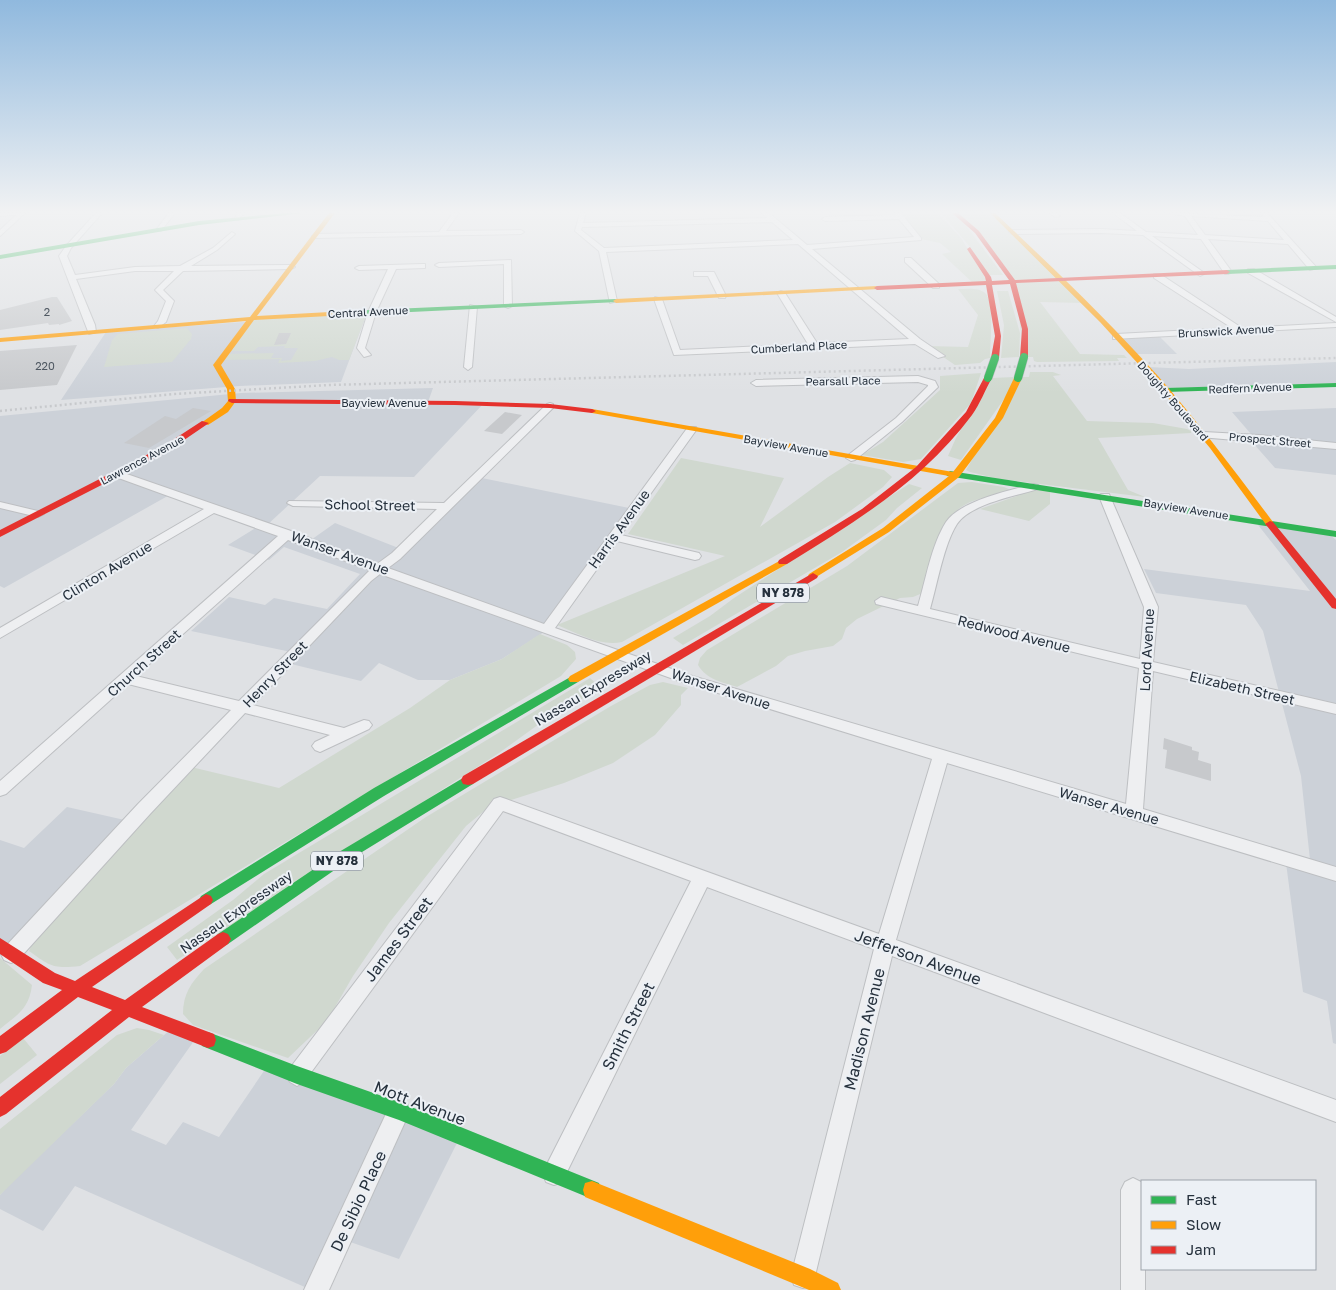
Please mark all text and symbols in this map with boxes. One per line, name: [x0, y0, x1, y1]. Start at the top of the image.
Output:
street label: Central Avenue: [327, 303, 408, 320]
house number: 2: [44, 305, 50, 318]
street label: Brunswick Avenue: [1177, 321, 1275, 340]
street label: Cumberland Place: [750, 337, 848, 356]
street label: Doughty Boulevard: [1135, 358, 1211, 443]
house number: 220: [35, 359, 55, 372]
street label: Pearsall Place: [805, 373, 881, 388]
street label: Redfern Avenue: [1208, 380, 1292, 395]
street label: Bayview Avenue: [341, 396, 427, 409]
street label: Prospect Street: [1228, 429, 1312, 450]
street label: Lawrence Avenue: [98, 432, 186, 487]
street label: Bayview Avenue: [743, 432, 829, 459]
street label: Harris Avenue: [584, 486, 653, 572]
street label: School Street: [324, 495, 416, 514]
street label: Bayview Avenue: [1143, 495, 1229, 522]
street label: Wanser Avenue: [289, 527, 392, 578]
street label: Clinton Avenue: [59, 537, 155, 604]
road number: NY 878: [757, 584, 809, 602]
street label: Lord Avenue: [1136, 608, 1157, 692]
street label: Redwood Avenue: [956, 611, 1072, 656]
street label: Church Street: [103, 625, 184, 700]
street label: Henry Street: [239, 637, 311, 711]
street label: Nassau Expressway: [531, 646, 654, 729]
street label: Wanser Avenue: [669, 664, 773, 713]
street label: Elizabeth Street: [1188, 667, 1296, 708]
street label: Wanser Avenue: [1057, 783, 1161, 828]
road number: NY 878: [311, 851, 363, 870]
street label: Nassau Expressway: [176, 866, 295, 957]
street label: James Street: [360, 893, 436, 985]
street label: Jefferson Avenue: [852, 925, 984, 989]
street label: Madison Avenue: [839, 966, 889, 1092]
street label: Smith Street: [597, 979, 659, 1073]
street label: Mott Avenue: [371, 1076, 469, 1130]
street label: De Sibio Place: [326, 1147, 390, 1255]
legend: [1141, 1180, 1316, 1270]
text: Fast: [1186, 1190, 1217, 1208]
text: Slow: [1186, 1215, 1221, 1233]
text: Jam: [1186, 1240, 1216, 1258]

